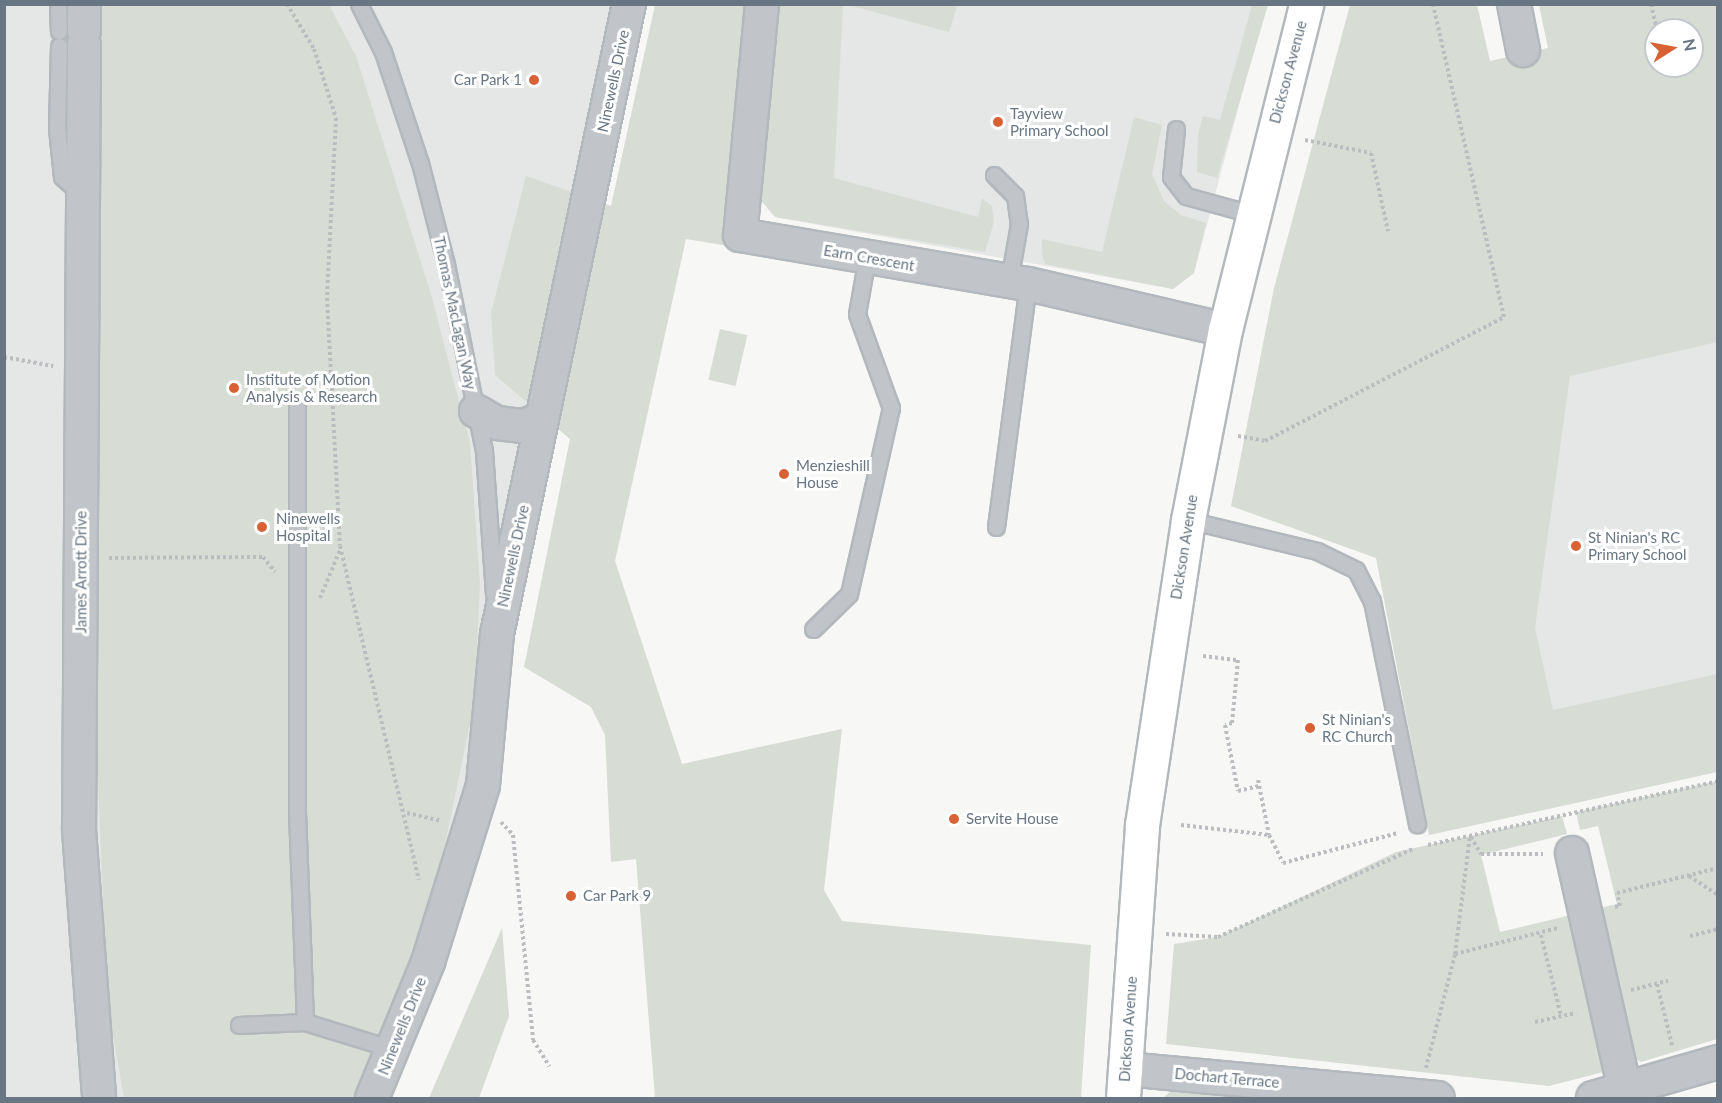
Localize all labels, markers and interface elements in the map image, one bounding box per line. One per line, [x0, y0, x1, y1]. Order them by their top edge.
street label: Dickson Avenue [1266, 18, 1310, 126]
north arrow [1644, 18, 1704, 78]
street label: Ninewells Drive [593, 28, 633, 134]
text: N [1680, 37, 1701, 53]
place label: Car Park 1 [453, 71, 522, 89]
marker: Car Park 1 [527, 73, 541, 87]
place label: Tayview Primary School [1010, 104, 1109, 139]
marker: Tayview Primary School [991, 115, 1005, 129]
street label: Thomas MacLagan Way [430, 235, 480, 391]
street label: Earn Crescent [822, 241, 916, 275]
place label: Institute of Motion Analysis & Research [246, 370, 377, 405]
marker: Institute of Motion Analysis & Research [227, 381, 241, 395]
place label: Menzieshill House [796, 456, 870, 491]
marker: Menzieshill House [777, 467, 791, 481]
street label: Dickson Avenue [1167, 493, 1201, 601]
street label: Ninewells Drive [493, 503, 533, 609]
place label: Ninewells Hospital [276, 509, 340, 544]
street label: James Arrott Drive [72, 510, 90, 634]
marker: Ninewells Hospital [253, 518, 271, 536]
place label: St Ninian's RC Primary School [1588, 528, 1687, 563]
marker: St Ninian's RC Primary School [1569, 539, 1583, 553]
place label: St Ninian's RC Church [1322, 710, 1393, 745]
marker: St Ninian's RC Church [1303, 721, 1317, 735]
place label: Servite House [966, 810, 1058, 828]
marker: Servite House [947, 812, 961, 826]
place label: Car Park 9 [583, 887, 652, 905]
marker: Car Park 9 [564, 889, 578, 903]
street label: Ninewells Drive [374, 974, 430, 1078]
street label: Dickson Avenue [1115, 975, 1141, 1083]
street label: Dochart Terrace [1174, 1064, 1280, 1092]

